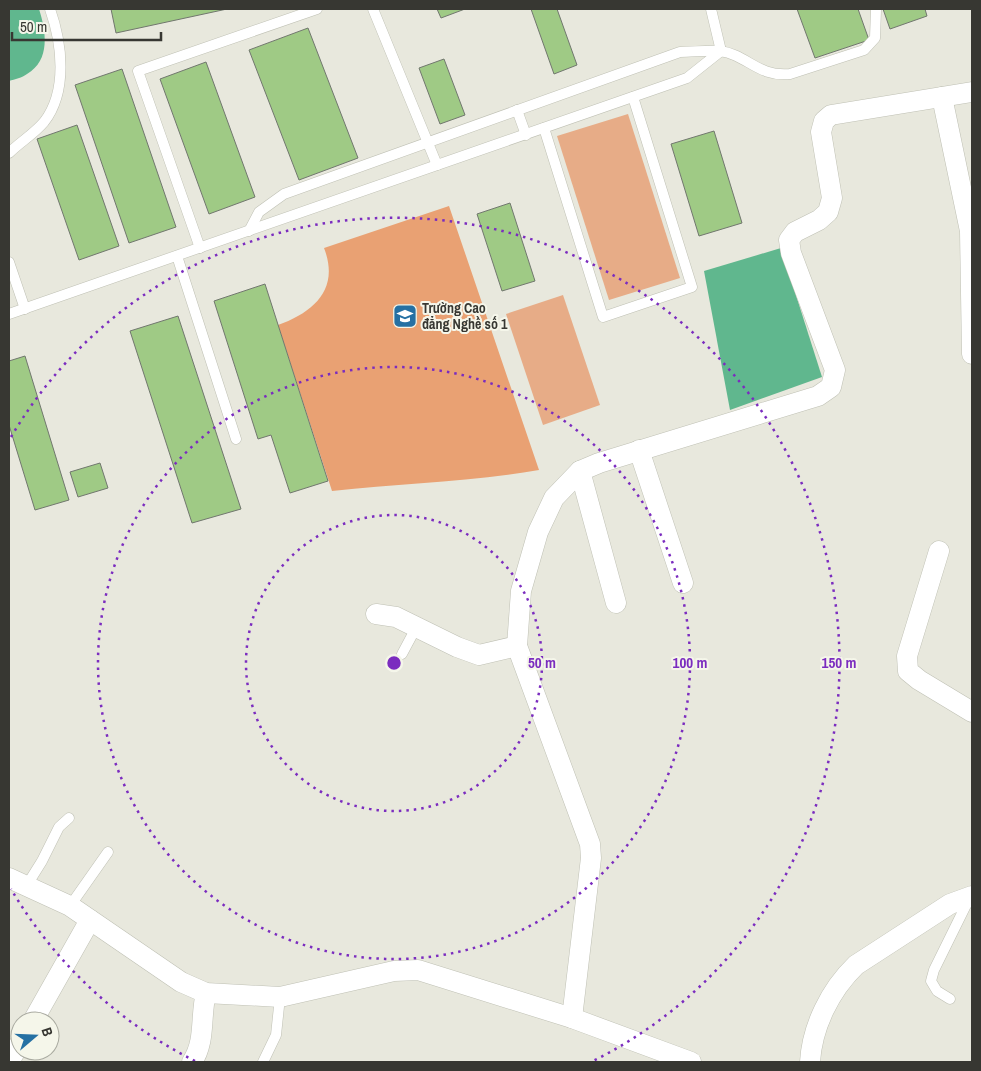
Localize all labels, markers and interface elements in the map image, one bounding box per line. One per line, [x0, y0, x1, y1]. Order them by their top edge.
scale bar [12, 10, 161, 42]
text: 50 m [20, 16, 47, 37]
place label: Trường Cao đẳng Nghề số 1 [422, 299, 508, 333]
school or university icon: Trường Cao đẳng Nghề số 1 [392, 303, 418, 329]
text: 50 m [528, 652, 556, 673]
text: 100 m [673, 652, 707, 673]
text: 150 m [822, 652, 856, 673]
centre of rings [385, 654, 403, 672]
north arrow [10, 1011, 60, 1061]
text: B [37, 1025, 57, 1039]

